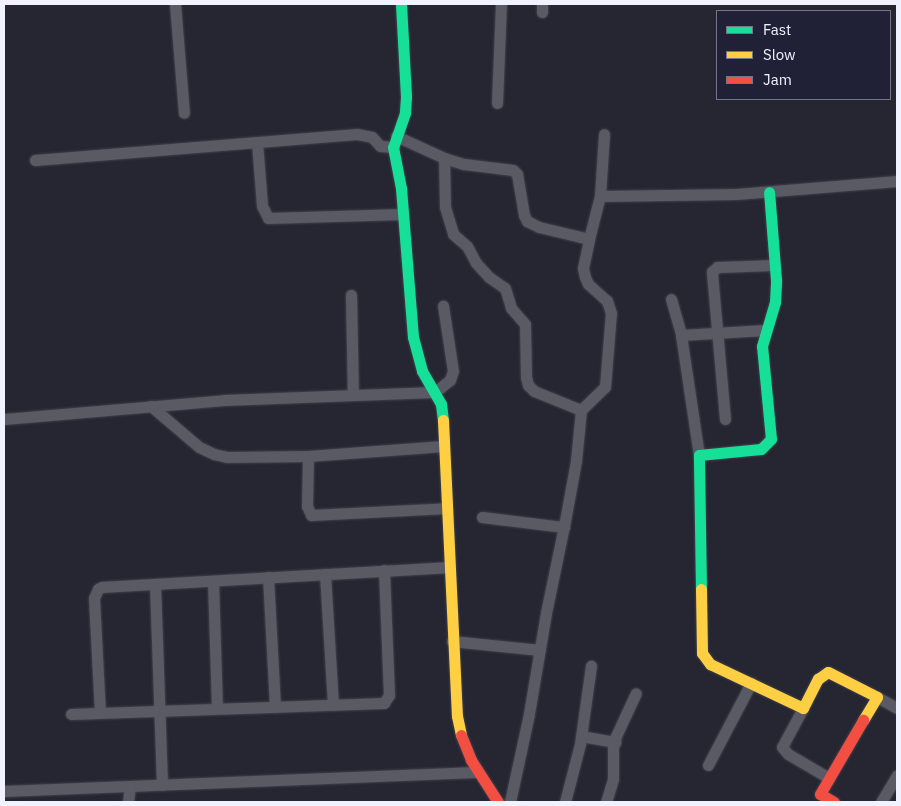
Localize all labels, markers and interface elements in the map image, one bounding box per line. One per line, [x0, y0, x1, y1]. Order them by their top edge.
legend [716, 10, 891, 100]
text: Fast [763, 20, 791, 39]
text: Slow [763, 45, 796, 64]
text: Jam [763, 70, 792, 89]

